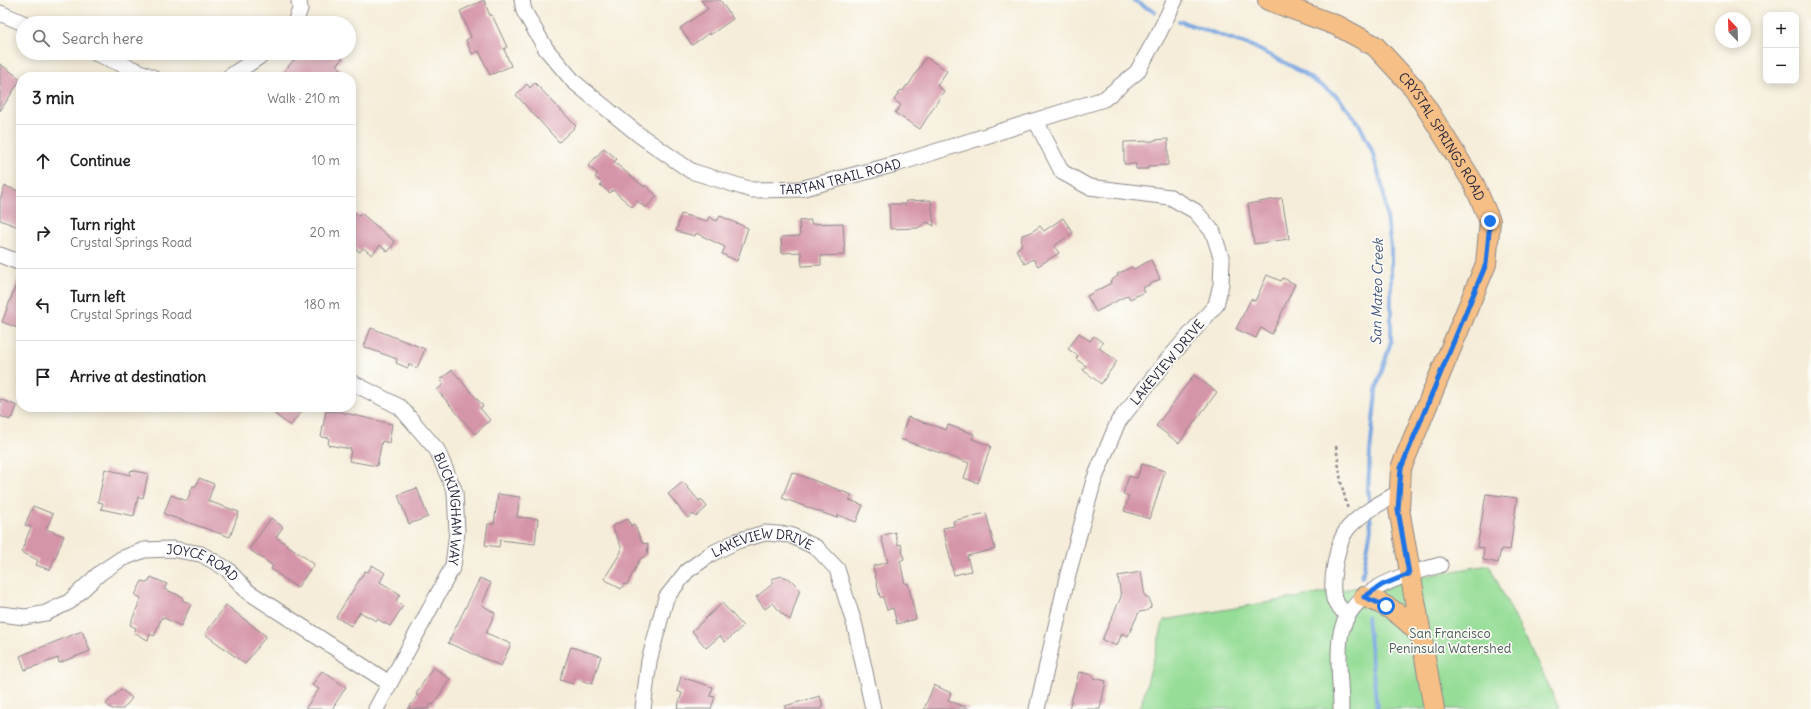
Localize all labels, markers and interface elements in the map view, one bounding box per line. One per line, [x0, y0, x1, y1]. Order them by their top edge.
north arrow [1715, 12, 1751, 48]
map controls [1763, 12, 1799, 84]
button: + [1763, 12, 1799, 48]
search box [16, 16, 356, 60]
icon: search [30, 27, 52, 49]
text: Search here [62, 29, 143, 48]
button: − [1763, 48, 1799, 84]
street label: CRYSTAL SPRINGS ROAD [1395, 69, 1488, 204]
text: 3 min [32, 87, 74, 109]
text: Walk · 210 m [267, 90, 340, 107]
icon: ahead [32, 150, 54, 172]
text: Continue [70, 151, 131, 170]
text: 10 m [312, 152, 340, 169]
street label: TARTAN TRAIL ROAD [779, 155, 903, 198]
route end [1481, 212, 1499, 230]
text: Turn right [70, 215, 135, 234]
icon: right [32, 222, 54, 244]
text: 20 m [310, 224, 340, 241]
text: Crystal Springs Road [70, 234, 192, 251]
water label: San Mateo Creek [1367, 238, 1387, 345]
text: Turn left [70, 287, 125, 306]
icon: left [32, 294, 54, 316]
text: 180 m [304, 296, 340, 313]
text: Crystal Springs Road [70, 306, 192, 323]
street label: LAKEVIEW DRIVE [1127, 316, 1208, 408]
icon: arrive [32, 366, 54, 388]
text: Arrive at destination [70, 367, 206, 386]
street label: BUCKINGHAM WAY [430, 450, 465, 566]
street label: LAKEVIEW DRIVE [709, 525, 816, 561]
street label: JOYCE ROAD [166, 541, 242, 585]
route start [1377, 597, 1395, 615]
park label: San Francisco Peninsula Watershed [1389, 625, 1512, 657]

